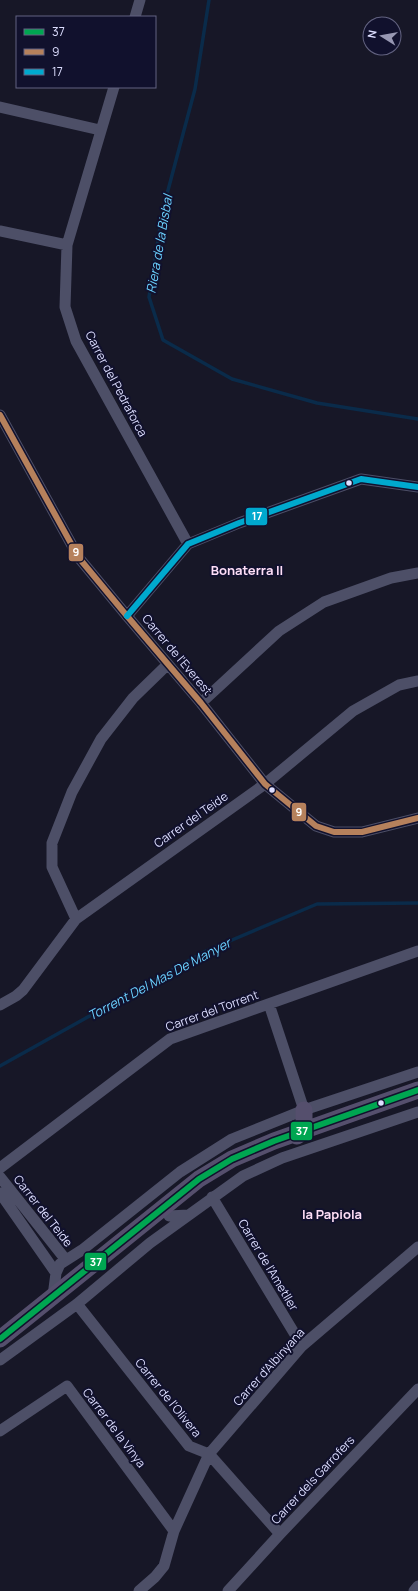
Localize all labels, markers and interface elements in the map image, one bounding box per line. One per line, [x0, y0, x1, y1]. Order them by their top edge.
legend [16, 16, 156, 88]
north arrow [362, 16, 402, 56]
text: 37 [52, 23, 65, 40]
text: N [364, 29, 380, 39]
text: 9 [52, 43, 59, 60]
text: 17 [52, 63, 63, 80]
water label: Riera de la Bisbal [141, 191, 177, 295]
street label: Carrer del Pedraforca [81, 328, 152, 440]
unlabelled marker [344, 478, 354, 488]
line badge: 17 [245, 507, 268, 526]
text: 17 [252, 508, 262, 523]
line badge: 9 [68, 543, 84, 562]
text: 9 [73, 544, 80, 559]
district label: Bonaterra II [211, 561, 283, 579]
street label: Carrer de l'Everest [138, 610, 217, 699]
unlabelled marker [267, 785, 277, 795]
street label: Carrer del Teide [150, 788, 231, 852]
line badge: 9 [291, 802, 307, 822]
text: 9 [296, 804, 303, 819]
water label: Torrent Del Mas De Manyer [84, 933, 236, 1024]
street label: Carrer del Torrent [163, 986, 261, 1035]
unlabelled marker [376, 1098, 386, 1108]
line badge: 37 [290, 1121, 313, 1141]
text: 37 [296, 1123, 308, 1138]
street label: Carrer del Teide [10, 1171, 77, 1250]
district label: la Papiola [302, 1205, 362, 1223]
street label: Carrer de l'Ametller [234, 1216, 303, 1314]
line badge: 37 [84, 1252, 107, 1271]
text: 37 [90, 1254, 102, 1269]
street label: Carrer d'Albinyana [229, 1324, 308, 1409]
street label: Carrer de l'Olivera [131, 1355, 206, 1441]
street label: Carrer de la Vinya [79, 1384, 150, 1471]
street label: Carrer dels Garrofers [267, 1432, 358, 1528]

